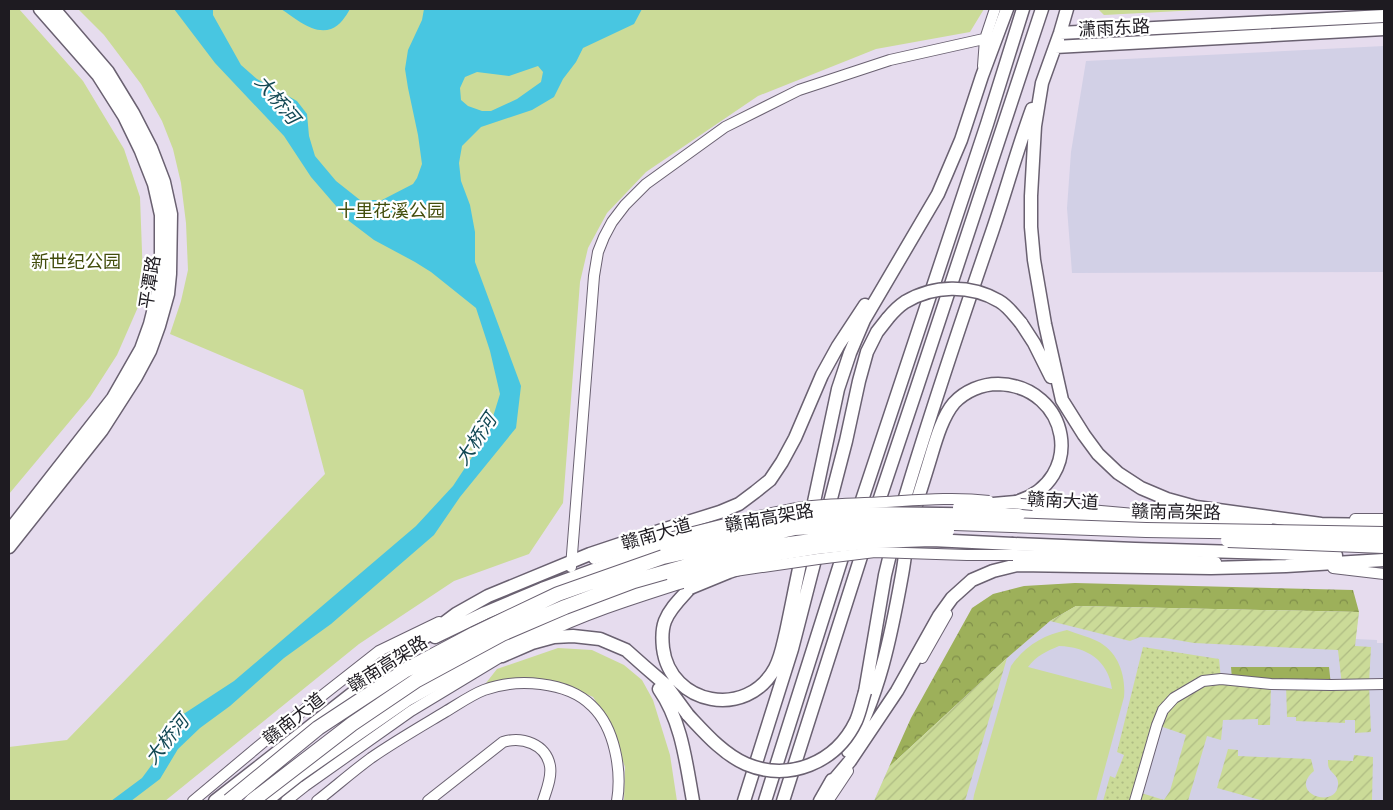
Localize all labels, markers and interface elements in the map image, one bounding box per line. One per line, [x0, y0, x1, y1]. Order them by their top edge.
street label: 潇雨东路 [1077, 14, 1151, 40]
water label: 大桥河 [251, 70, 308, 131]
park label: 十里花溪公园 [337, 199, 445, 221]
park label: 新世纪公园 [31, 250, 121, 272]
street label: 平潭路 [134, 254, 164, 310]
water label: 大桥河 [450, 406, 503, 469]
street label: 赣南大道 [1026, 487, 1100, 513]
street label: 赣南高架路 [723, 498, 815, 536]
street label: 赣南高架路 [1131, 499, 1221, 523]
street label: 赣南大道 [618, 513, 694, 553]
street label: 赣南高架路 [343, 630, 431, 696]
street label: 赣南大道 [258, 687, 328, 749]
water label: 大桥河 [139, 707, 195, 768]

